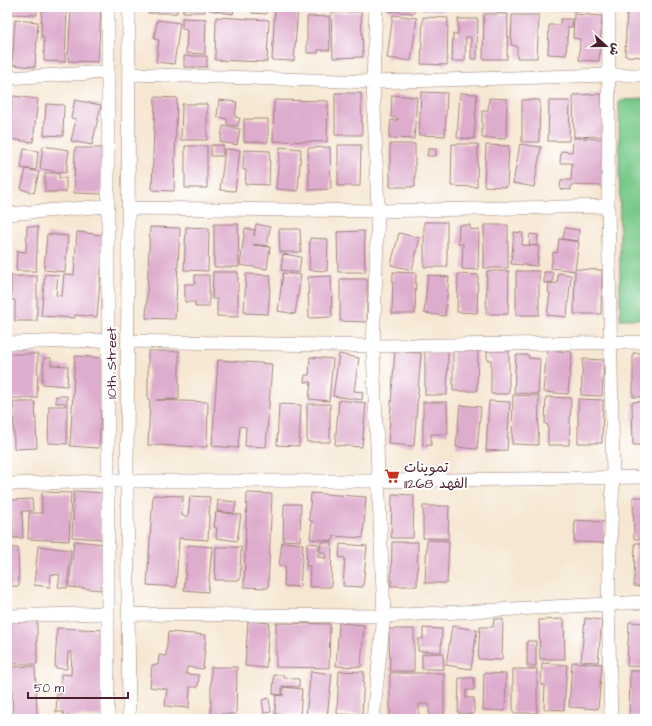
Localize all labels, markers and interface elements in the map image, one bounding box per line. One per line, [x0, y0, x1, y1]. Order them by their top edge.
north arrow [586, 26, 626, 66]
text: ش [606, 41, 624, 58]
street label: 10th Street [102, 327, 122, 399]
place label: تموينات الفهد 11268 [404, 458, 468, 494]
supermarket icon: تموينات الفهد 11268 [383, 467, 401, 485]
scale bar [28, 674, 128, 700]
text: 50 m [34, 680, 65, 697]

